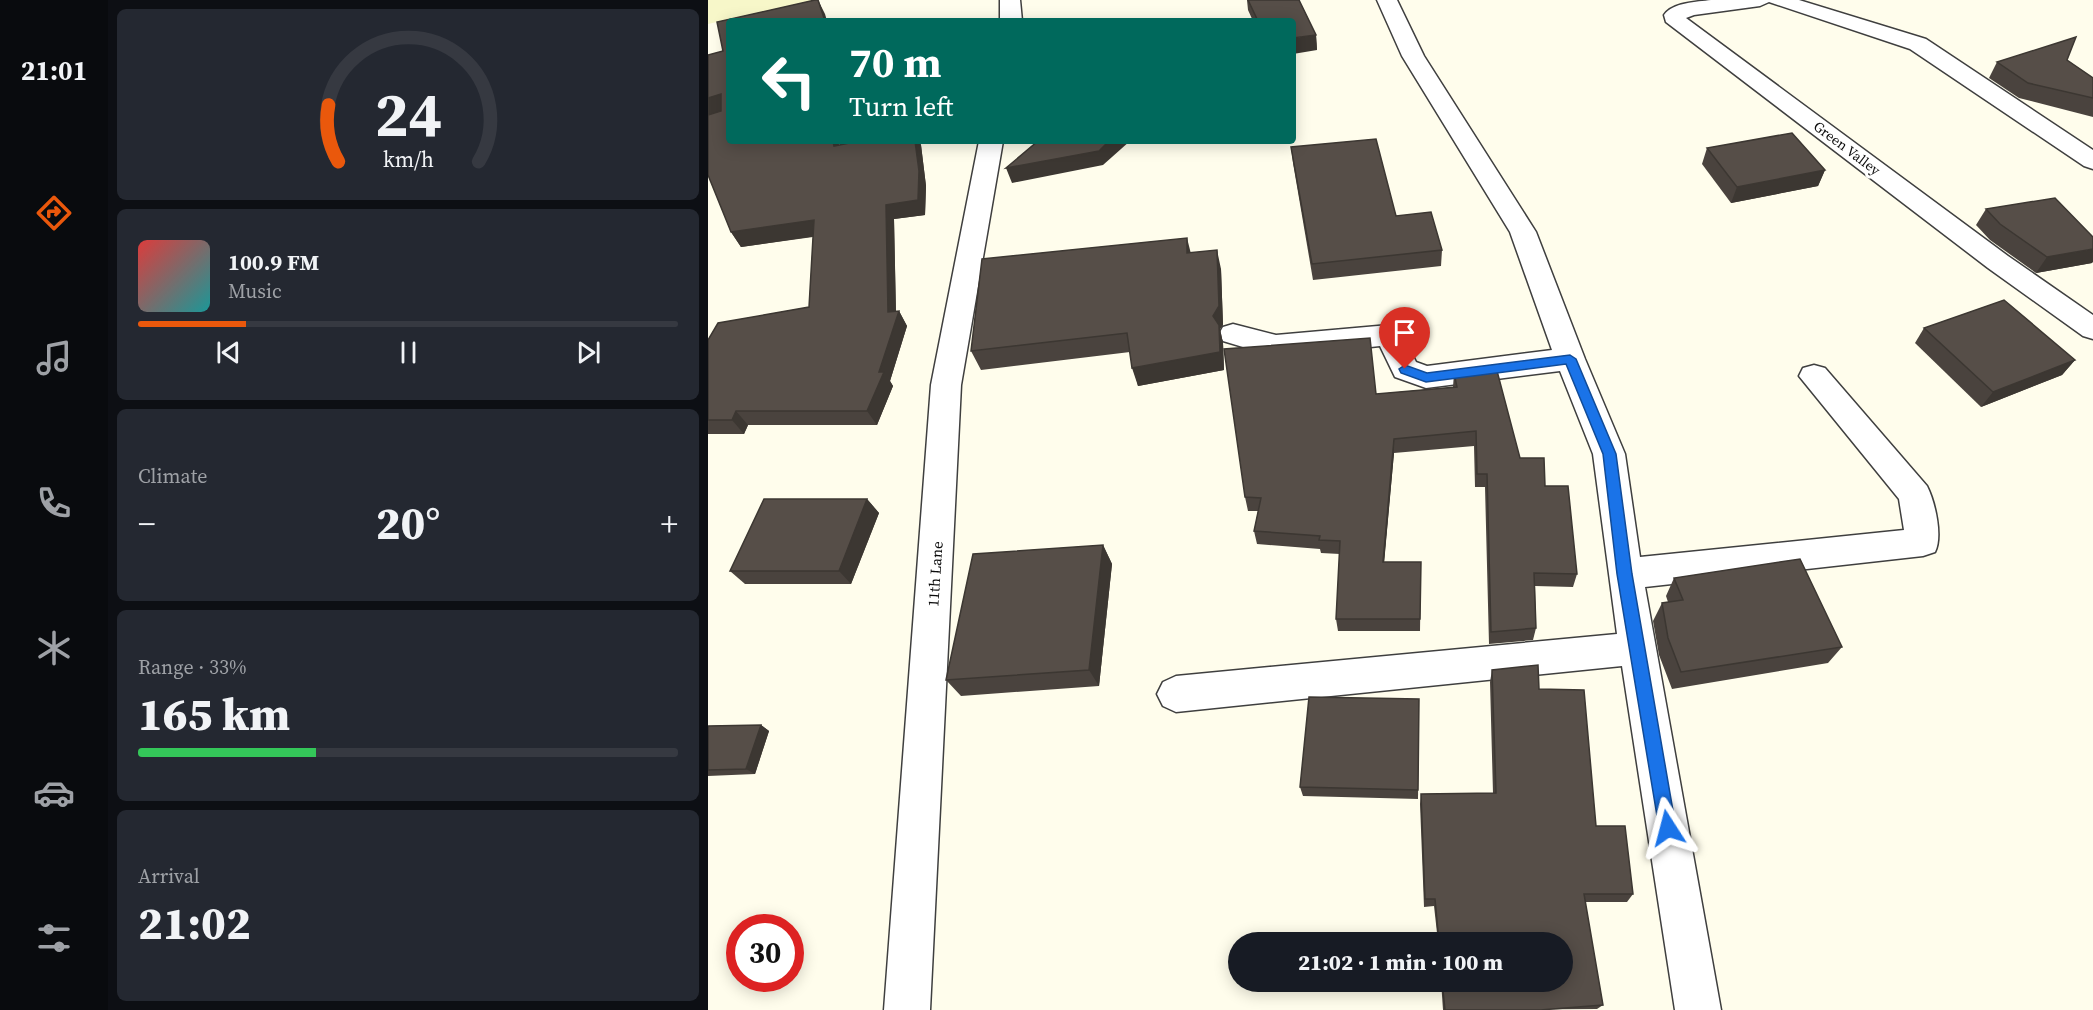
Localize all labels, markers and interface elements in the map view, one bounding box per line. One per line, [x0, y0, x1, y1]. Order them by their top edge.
text: 70 m [849, 33, 942, 91]
icon: left [750, 42, 828, 120]
text: 21:01 [21, 52, 87, 89]
text: 24 [374, 71, 442, 157]
text: Turn left [849, 88, 953, 125]
street label: Green Valley [1809, 116, 1885, 180]
text: km/h [382, 145, 434, 174]
icon: directions [33, 192, 75, 234]
text: 100.9 FM [228, 247, 319, 277]
text: Music [228, 277, 282, 305]
pin [1379, 307, 1430, 369]
icon: arrive [1388, 316, 1421, 349]
icon: previous [212, 336, 245, 369]
icon: pause [392, 336, 425, 369]
icon: next [572, 336, 605, 369]
icon: music [33, 337, 75, 379]
text: Climate [138, 462, 207, 490]
icon: phone [33, 482, 75, 524]
text: 20° [376, 492, 440, 554]
text: − [138, 501, 156, 546]
text: + [660, 501, 678, 546]
street label: 11th Lane [922, 540, 948, 607]
icon: climate [33, 627, 75, 669]
text: Range · 33% [138, 653, 247, 681]
text: 165 km [138, 683, 290, 745]
icon: car [33, 772, 75, 814]
position arrow [1636, 796, 1700, 860]
text: Arrival [138, 862, 200, 890]
text: 21:02 [138, 892, 251, 954]
speed limit sign: 30 [726, 914, 804, 992]
icon: filters [33, 917, 75, 959]
text: 21:02 · 1 min · 100 m [1298, 947, 1503, 977]

